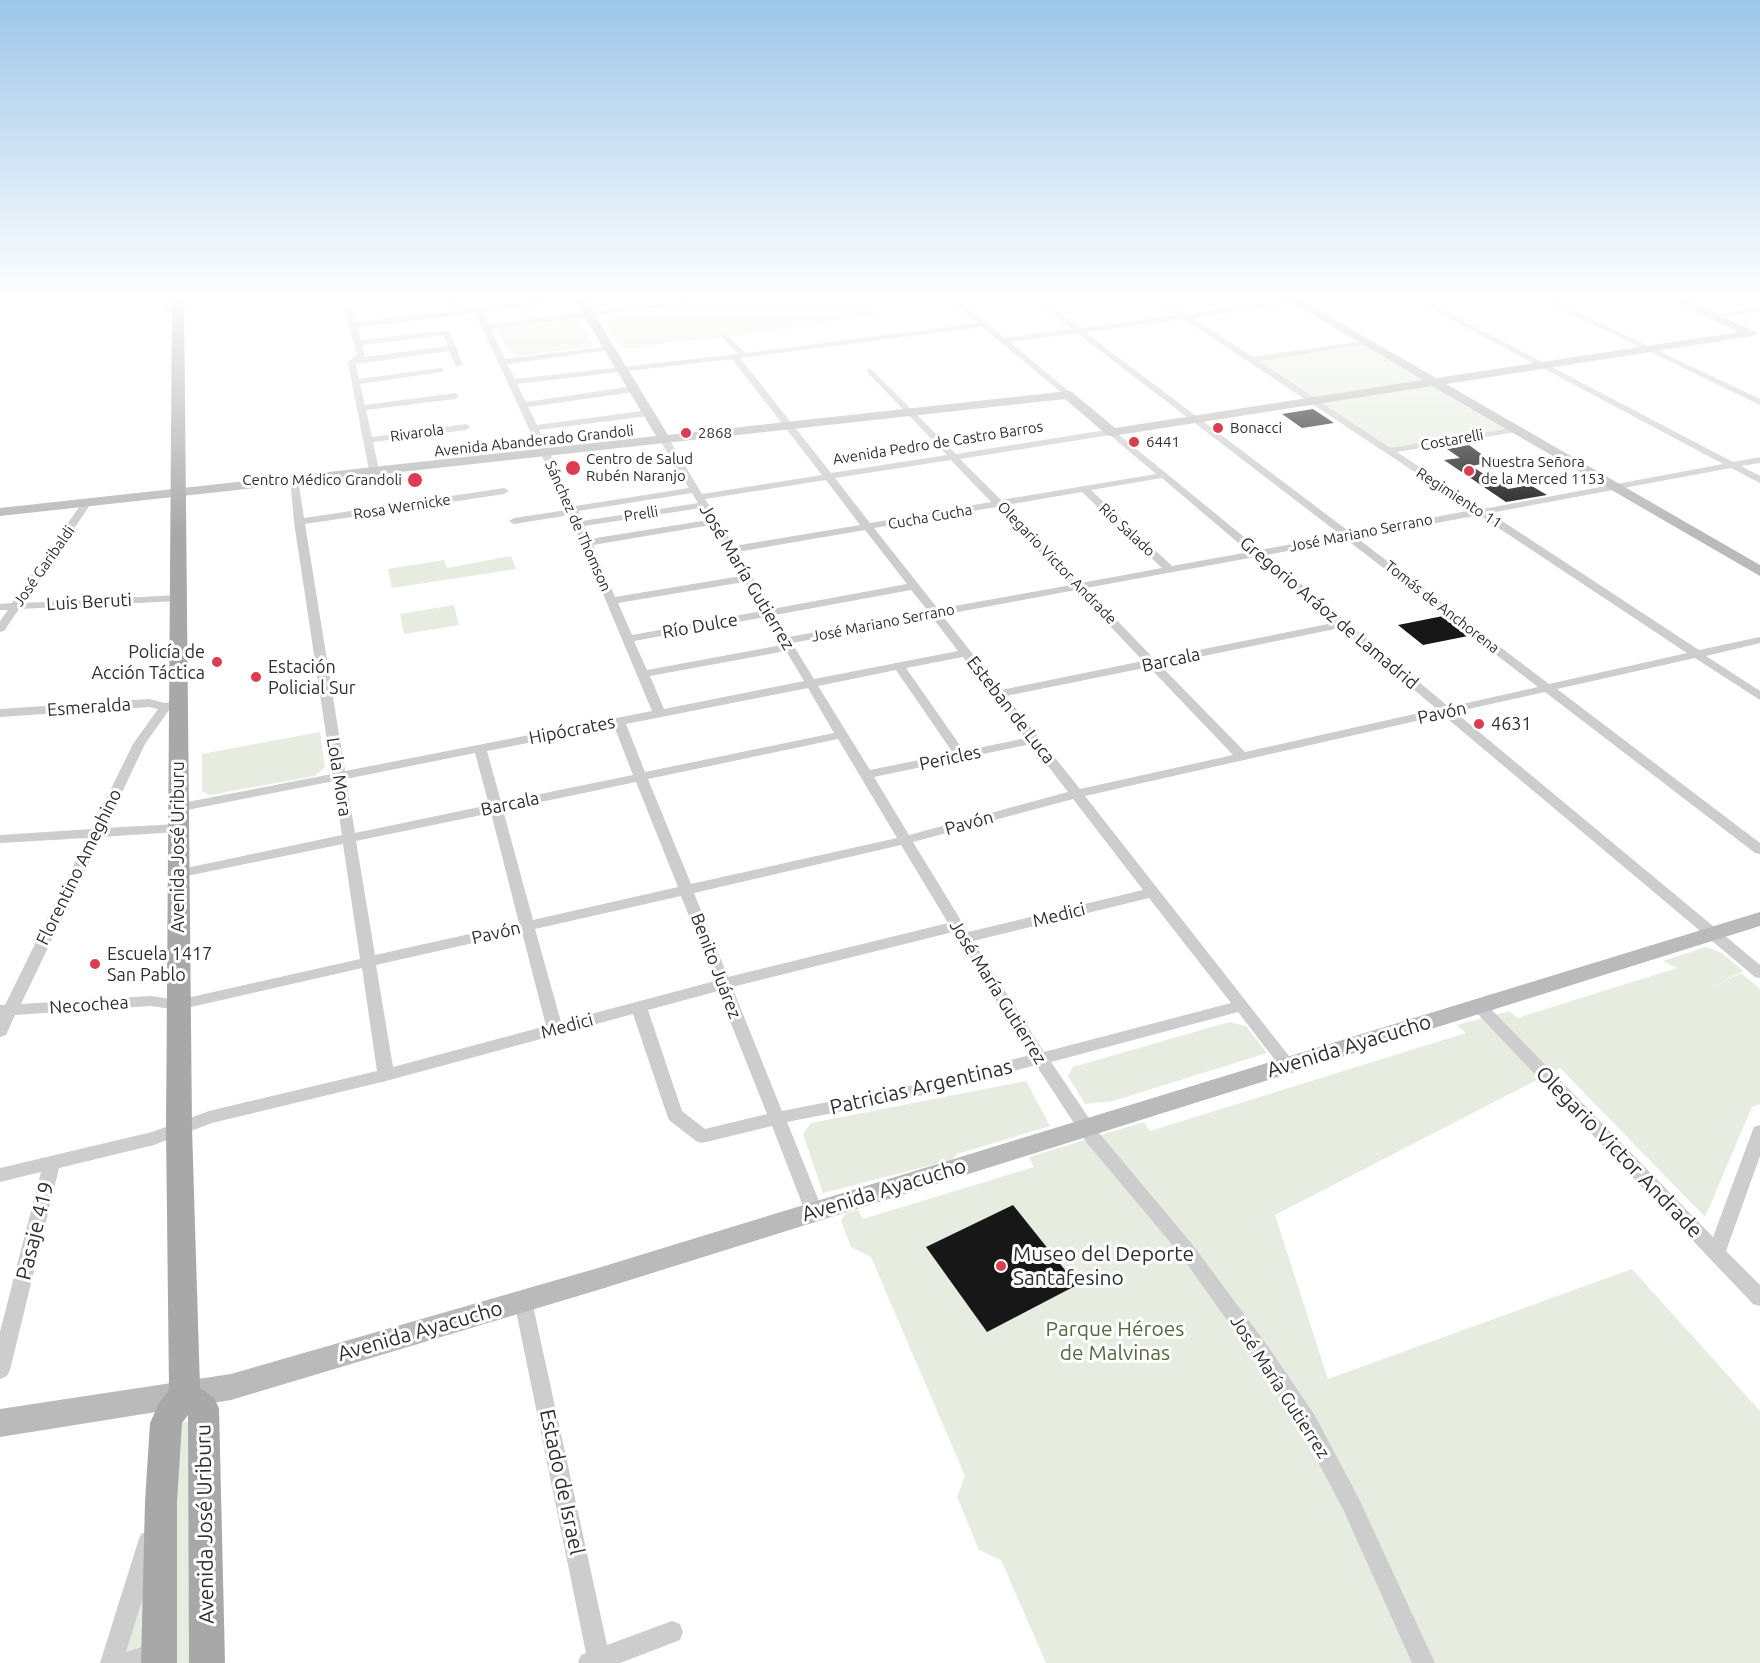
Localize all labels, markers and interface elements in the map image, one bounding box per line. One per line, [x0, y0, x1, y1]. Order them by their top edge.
street label: Avenida Pedro de Castro Barros [832, 417, 1044, 469]
place label: Bonacci [1230, 419, 1282, 437]
street label: Rivarola [389, 420, 445, 446]
marker: Bonacci [1211, 421, 1225, 435]
street label: Avenida Abanderado Grandoli [433, 422, 635, 460]
place label: 2868 [698, 424, 732, 442]
marker: 2868 [679, 426, 693, 440]
street label: Costarelli [1419, 426, 1485, 454]
place label: 6441 [1146, 433, 1180, 451]
marker: 6441 [1127, 435, 1141, 449]
place label: Centro de Salud Rubén Naranjo [586, 450, 693, 485]
place label: Nuestra Señora de la Merced 1153 [1481, 453, 1605, 488]
street label: Sánchez de Thomson [541, 458, 615, 594]
marker: Centro de Salud Rubén Naranjo [564, 459, 582, 477]
street label: Regimiento 11 [1413, 464, 1505, 532]
marker: Nuestra Señora de la Merced 1153 [1462, 464, 1476, 478]
place label: Centro Médico Grandoli [242, 471, 402, 489]
marker: Centro Médico Grandoli [406, 471, 424, 489]
street label: Rosa Wernicke [352, 490, 452, 524]
street label: Olegario Victor Andrade [994, 498, 1120, 628]
street label: José María Gutierrez [695, 500, 799, 654]
street label: Río Salado [1095, 500, 1159, 560]
street label: Cucha Cucha [886, 501, 974, 533]
street label: Prelli [623, 502, 659, 526]
street label: José Mariano Serrano [1288, 510, 1434, 556]
street label: José Garibaldi [10, 522, 78, 610]
street label: Gregorio Aráoz de Lamadrid [1235, 532, 1423, 694]
street label: Tomás de Anchorena [1381, 557, 1503, 657]
street label: Luis Beruti [46, 589, 132, 615]
street label: José Mariano Serrano [810, 600, 956, 646]
street label: Río Dulce [661, 609, 739, 643]
place label: Policía de Acción Táctica [91, 641, 205, 684]
street label: Barcala [1140, 643, 1202, 677]
street label: Esteban de Luca [962, 652, 1060, 768]
marker: Policía de Acción Táctica [210, 655, 224, 669]
place label: Estación Policial Sur [268, 656, 356, 698]
marker: Estación Policial Sur [249, 670, 263, 684]
street label: Esmeralda [46, 693, 132, 721]
street label: Pavón [1416, 697, 1468, 729]
street label: Hipócrates [527, 711, 617, 749]
place label: 4631 [1491, 713, 1532, 735]
marker: 4631 [1472, 717, 1486, 731]
street label: Lola Mora [322, 736, 356, 818]
street label: Pericles [917, 741, 983, 775]
street label: Avenida José Uriburu [167, 761, 189, 933]
street label: Florentino Ameghino [32, 785, 126, 949]
street label: Barcala [479, 787, 541, 821]
street label: Pavón [942, 806, 996, 840]
street label: Medici [1031, 898, 1087, 932]
street label: Benito Juárez [686, 910, 746, 1022]
street label: José María Gutierrez [945, 916, 1051, 1068]
street label: Pavón [470, 917, 522, 949]
place label: Escuela 1417 San Pablo [107, 943, 212, 986]
marker: Escuela 1417 San Pablo [88, 957, 102, 971]
street label: Necochea [49, 991, 129, 1019]
street label: Medici [538, 1009, 596, 1043]
street label: Avenida Ayacucho [1264, 1009, 1434, 1083]
street label: Patricias Argentinas [827, 1054, 1015, 1120]
street label: Olegario Victor Andrade [1530, 1061, 1708, 1243]
street label: Avenida Ayacucho [799, 1153, 969, 1227]
street label: Pasaje 419 [11, 1179, 59, 1283]
place label: Museo del Deporte Santafesino [1013, 1241, 1194, 1291]
marker: Museo del Deporte Santafesino [994, 1259, 1008, 1273]
street label: Avenida Ayacucho [335, 1295, 505, 1367]
street label: José María Gutierrez [1226, 1311, 1334, 1463]
park label: Parque Héroes de Malvinas [1046, 1316, 1184, 1366]
street label: Estado de Israel [534, 1407, 590, 1557]
street label: Avenida José Uriburu [191, 1424, 219, 1624]

